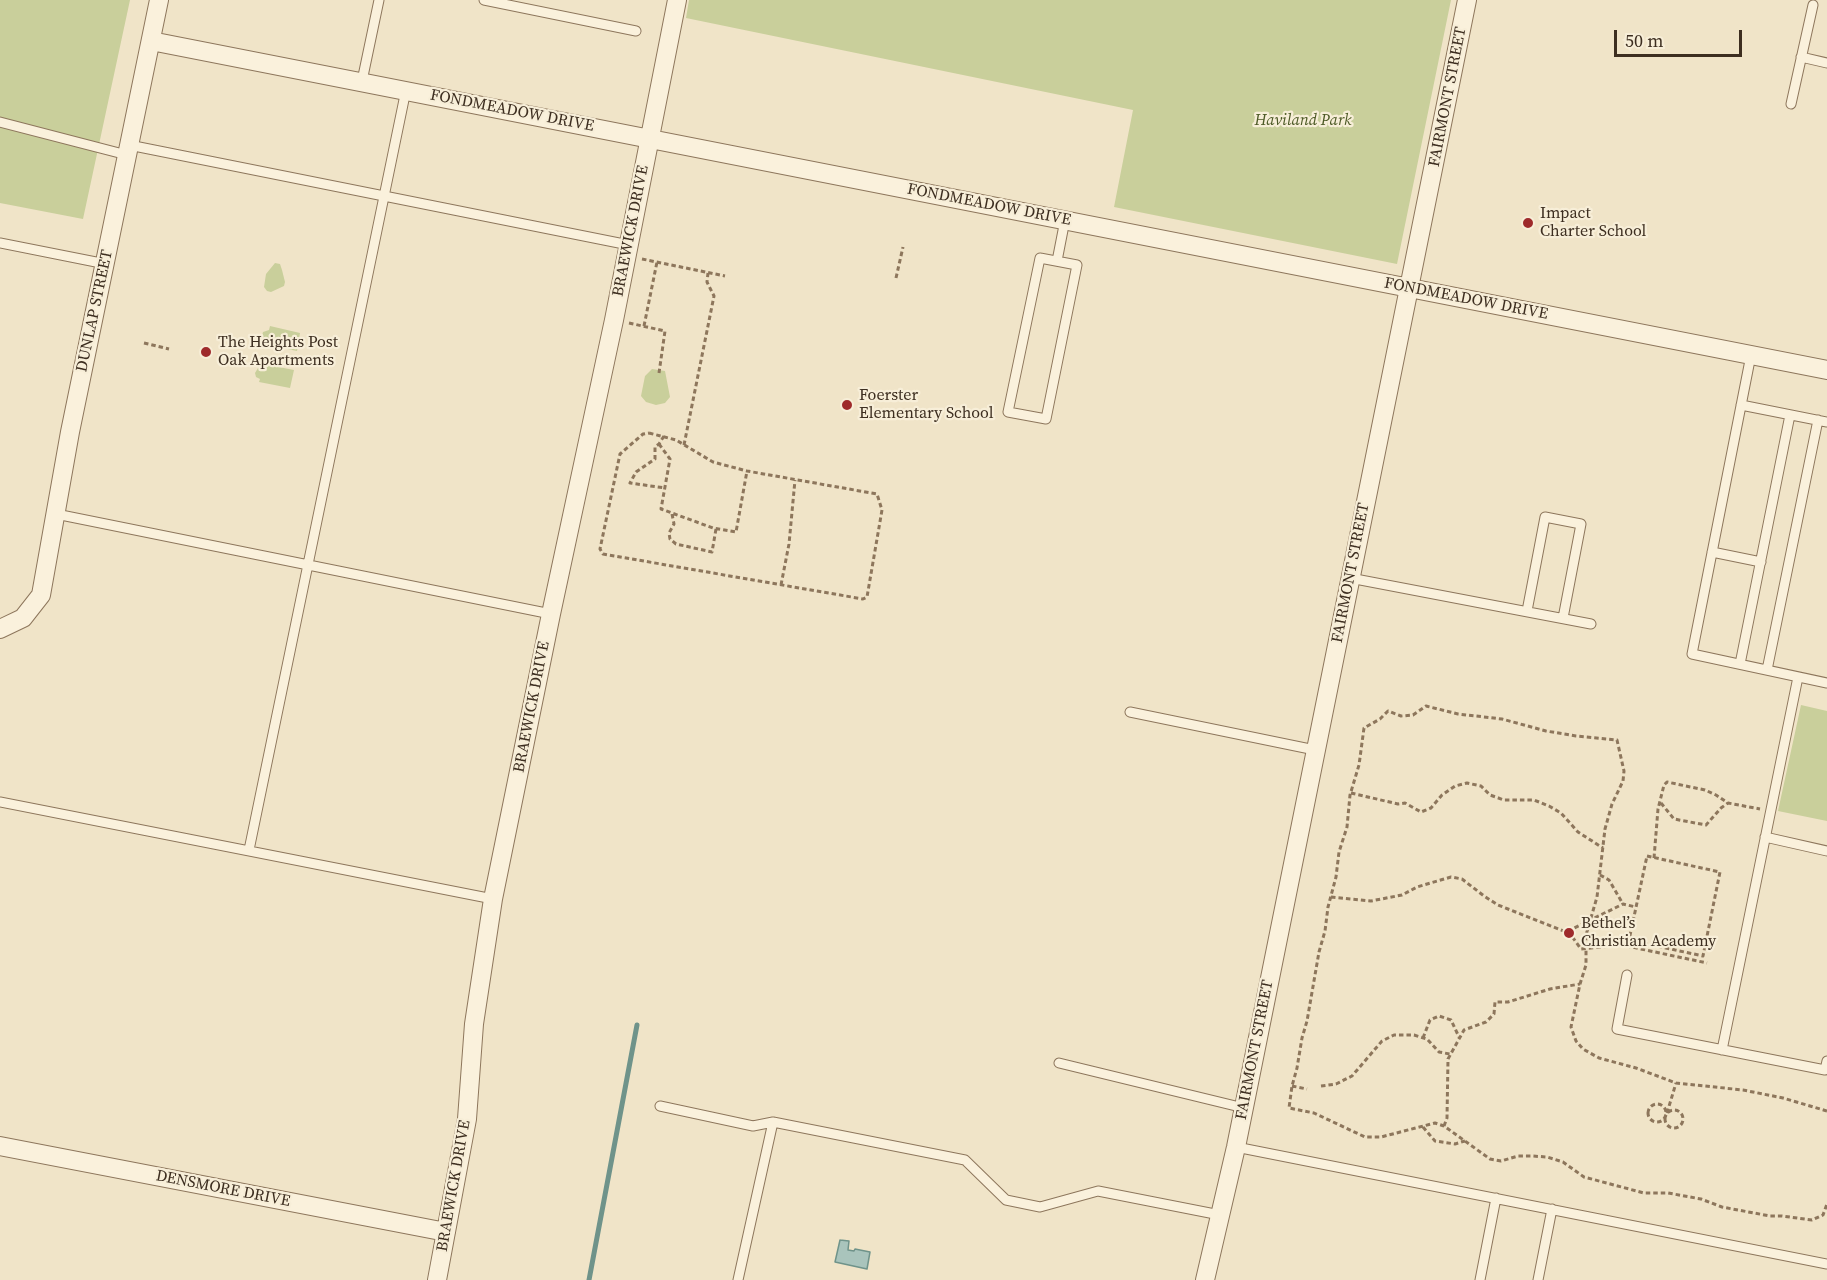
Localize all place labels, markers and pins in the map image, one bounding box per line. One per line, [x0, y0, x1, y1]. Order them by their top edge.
place label: Impact Charter School [1540, 204, 1646, 242]
marker: Impact Charter School [1521, 216, 1535, 230]
place label: The Heights Post Oak Apartments [218, 333, 338, 371]
marker: The Heights Post Oak Apartments [199, 345, 213, 359]
place label: Foerster Elementary School [859, 386, 993, 424]
marker: Foerster Elementary School [840, 398, 854, 412]
place label: Bethel’s Christian Academy [1581, 914, 1716, 952]
marker: Bethel’s Christian Academy [1562, 926, 1576, 940]

